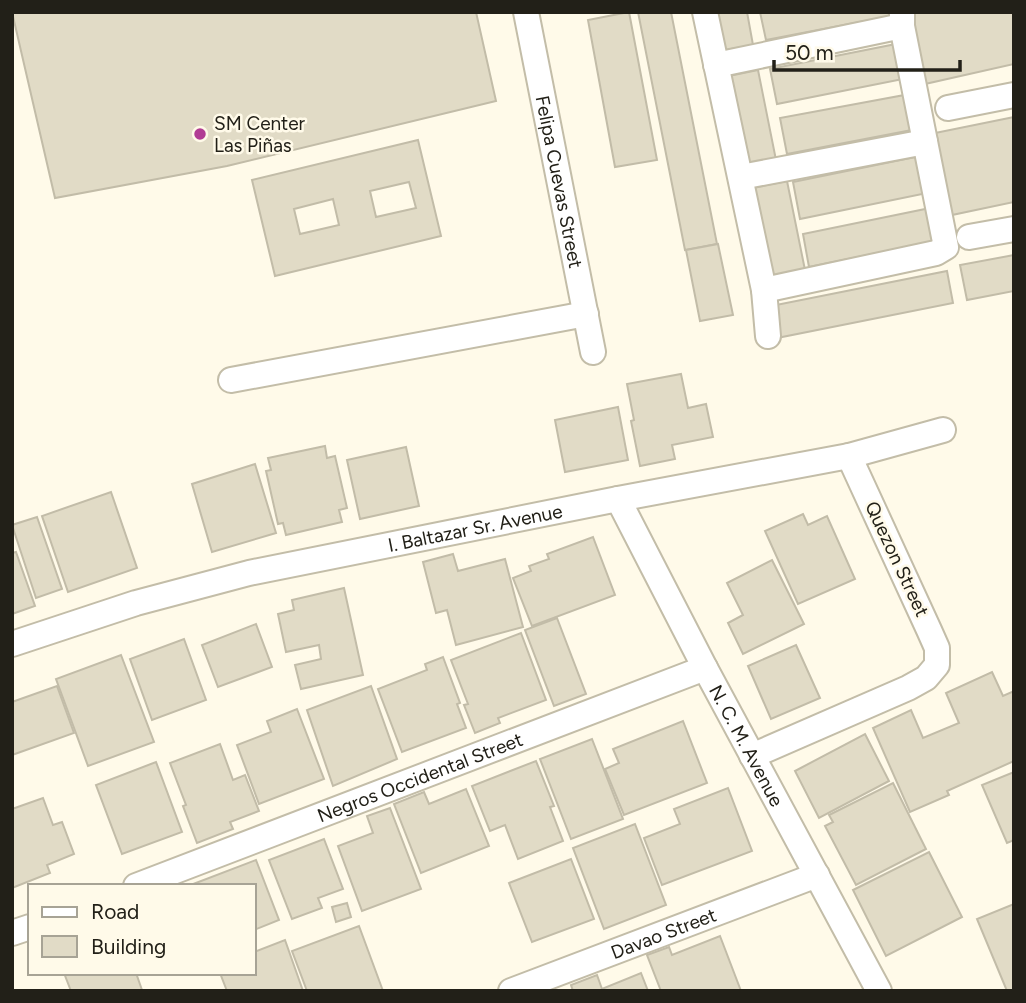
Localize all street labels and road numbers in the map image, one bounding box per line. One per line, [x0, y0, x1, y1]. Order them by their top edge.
street label: Felipa Cuevas Street [531, 93, 588, 270]
street label: Quezon Street [860, 498, 934, 620]
street label: I. Baltazar Sr. Avenue [386, 499, 564, 556]
street label: N. C. M. Avenue [705, 681, 789, 810]
street label: Negros Occidental Street [314, 727, 526, 827]
street label: Davao Street [607, 903, 719, 964]

